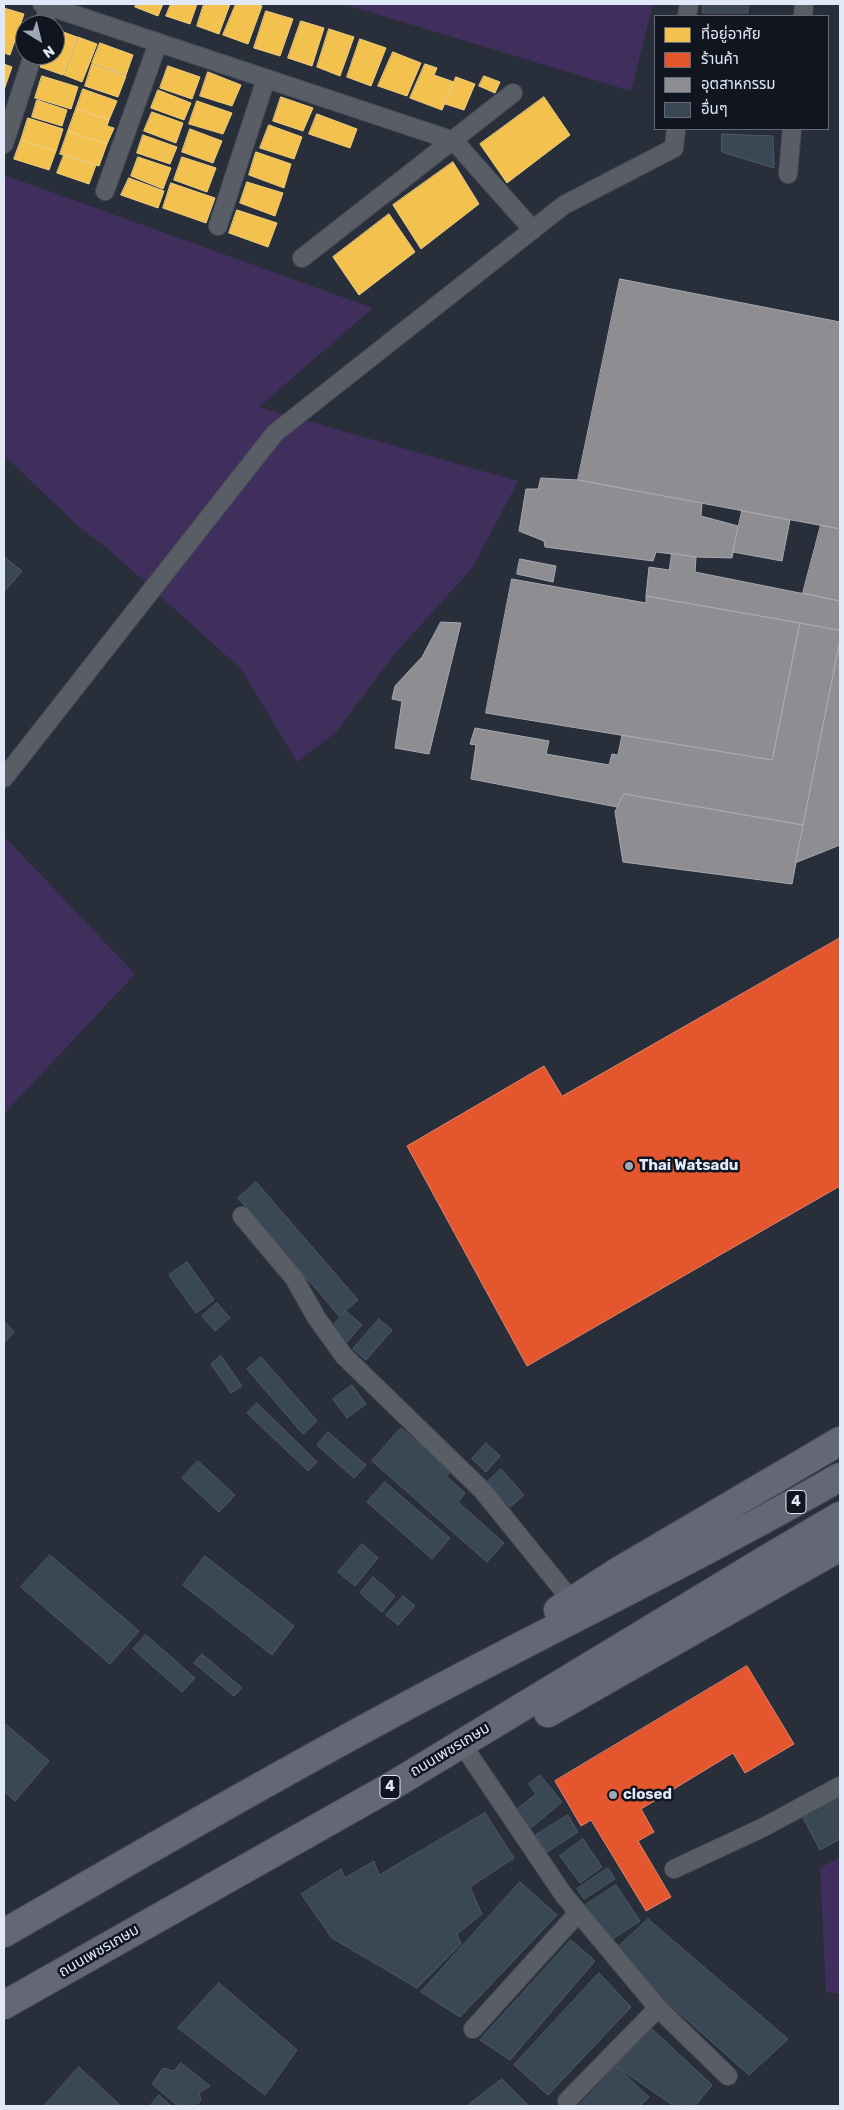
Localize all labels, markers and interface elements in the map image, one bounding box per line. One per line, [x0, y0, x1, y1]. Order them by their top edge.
north arrow [15, 15, 65, 65]
legend [654, 15, 829, 130]
text: ที่อยู่อาศัย [701, 25, 761, 43]
text: N [39, 42, 58, 62]
text: ร้านค้า [701, 50, 739, 68]
text: อุตสาหกรรม [701, 75, 775, 93]
text: อื่นๆ [701, 100, 728, 118]
place label: Thai Watsadu [639, 1157, 738, 1175]
marker: Thai Watsadu [623, 1160, 635, 1172]
road number: 4 [786, 1490, 806, 1514]
street label: ถนนเพชรเกษม [407, 1719, 493, 1781]
road number: 4 [380, 1775, 400, 1798]
place label: closed [623, 1786, 672, 1804]
marker: closed [607, 1789, 619, 1801]
street label: ถนนเพชรเกษม [56, 1921, 142, 1981]

